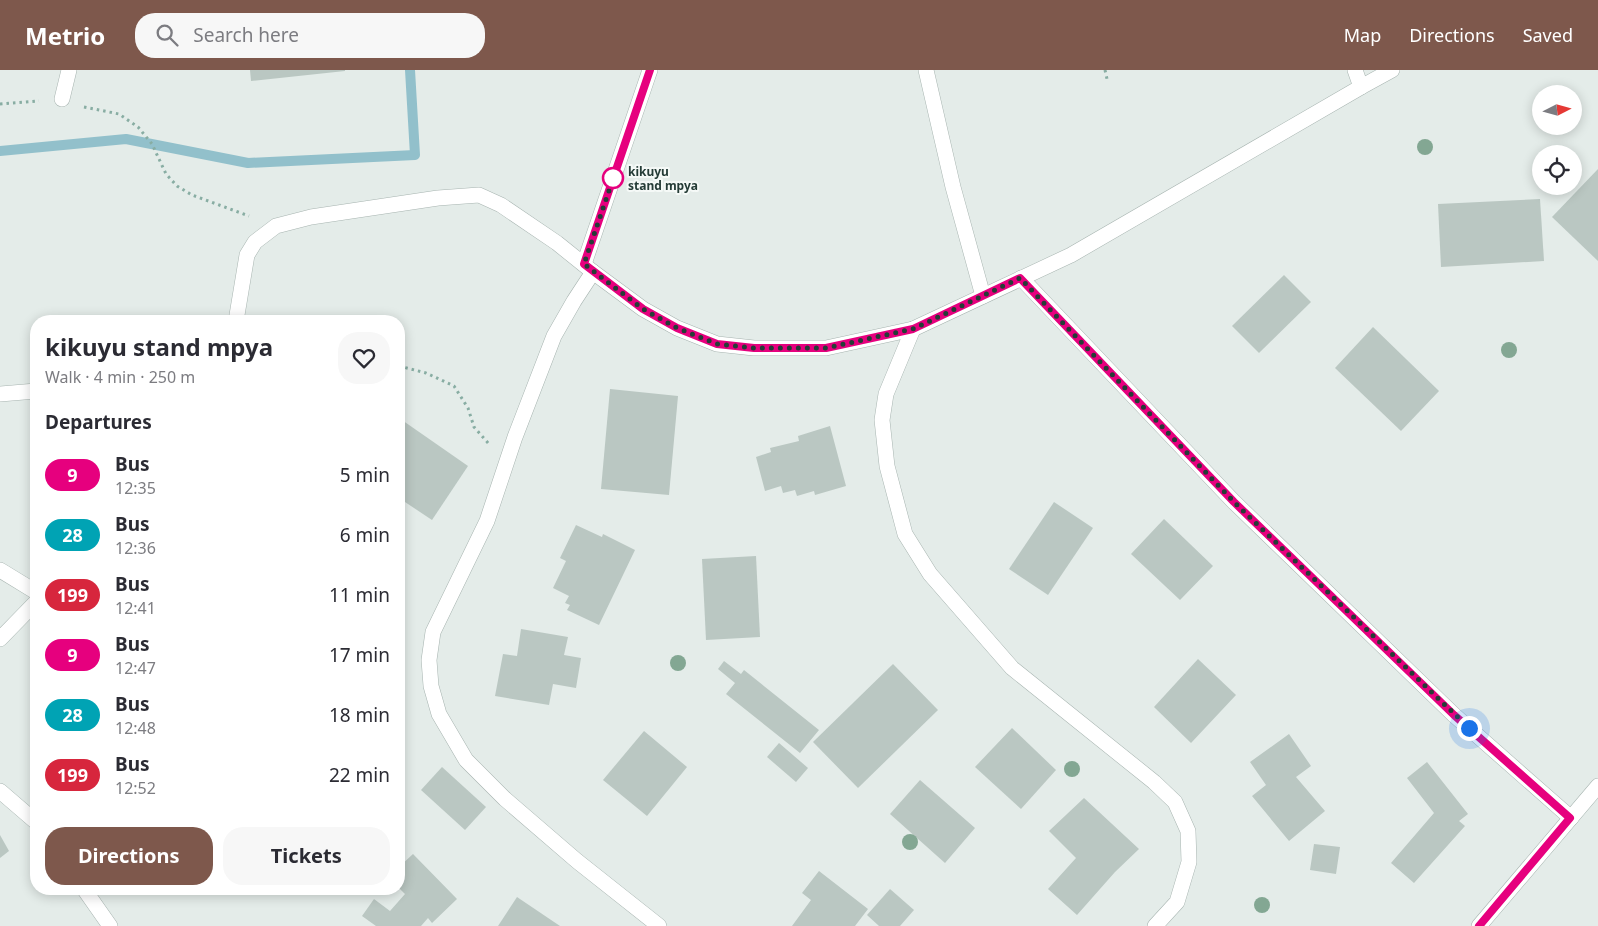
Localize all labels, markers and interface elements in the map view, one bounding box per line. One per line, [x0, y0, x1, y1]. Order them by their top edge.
search box [135, 13, 485, 58]
text: Metrio [25, 19, 105, 52]
icon: search [153, 21, 181, 49]
text: Search here [193, 22, 299, 48]
text: Map [1344, 23, 1381, 47]
text: Directions [1409, 23, 1495, 47]
text: Saved [1523, 23, 1573, 47]
north arrow [1532, 85, 1582, 135]
map controls [1532, 85, 1582, 195]
button: locate [1532, 145, 1582, 195]
place label: kikuyu stand mpya [628, 163, 698, 194]
marker: kikuyu stand mpya [602, 167, 624, 189]
text: kikuyu stand mpya [45, 330, 273, 363]
button: heart [338, 332, 390, 384]
text: Walk · 4 min · 250 m [45, 366, 195, 388]
text: Departures [45, 409, 152, 435]
text: Bus [115, 451, 150, 477]
text: 5 min [340, 462, 390, 488]
text: 9 [67, 463, 78, 487]
text: 12:35 [115, 477, 156, 499]
text: Bus [115, 511, 150, 537]
text: 6 min [340, 522, 390, 548]
text: 28 [62, 523, 83, 547]
text: 12:36 [115, 537, 156, 559]
text: Bus [115, 571, 150, 597]
text: 11 min [329, 582, 390, 608]
text: 199 [57, 583, 88, 607]
text: 12:41 [115, 597, 156, 619]
text: Bus [115, 631, 150, 657]
text: 17 min [329, 642, 390, 668]
text: 9 [67, 643, 78, 667]
text: 12:47 [115, 657, 156, 679]
text: Bus [115, 691, 150, 717]
text: 18 min [329, 702, 390, 728]
text: 28 [62, 703, 83, 727]
your location [1457, 716, 1482, 741]
text: 12:48 [115, 717, 156, 739]
text: Bus [115, 751, 150, 777]
text: 22 min [329, 762, 390, 788]
text: 199 [57, 763, 88, 787]
text: 12:52 [115, 777, 156, 799]
button: Directions [45, 827, 213, 885]
button: Tickets [223, 827, 390, 885]

